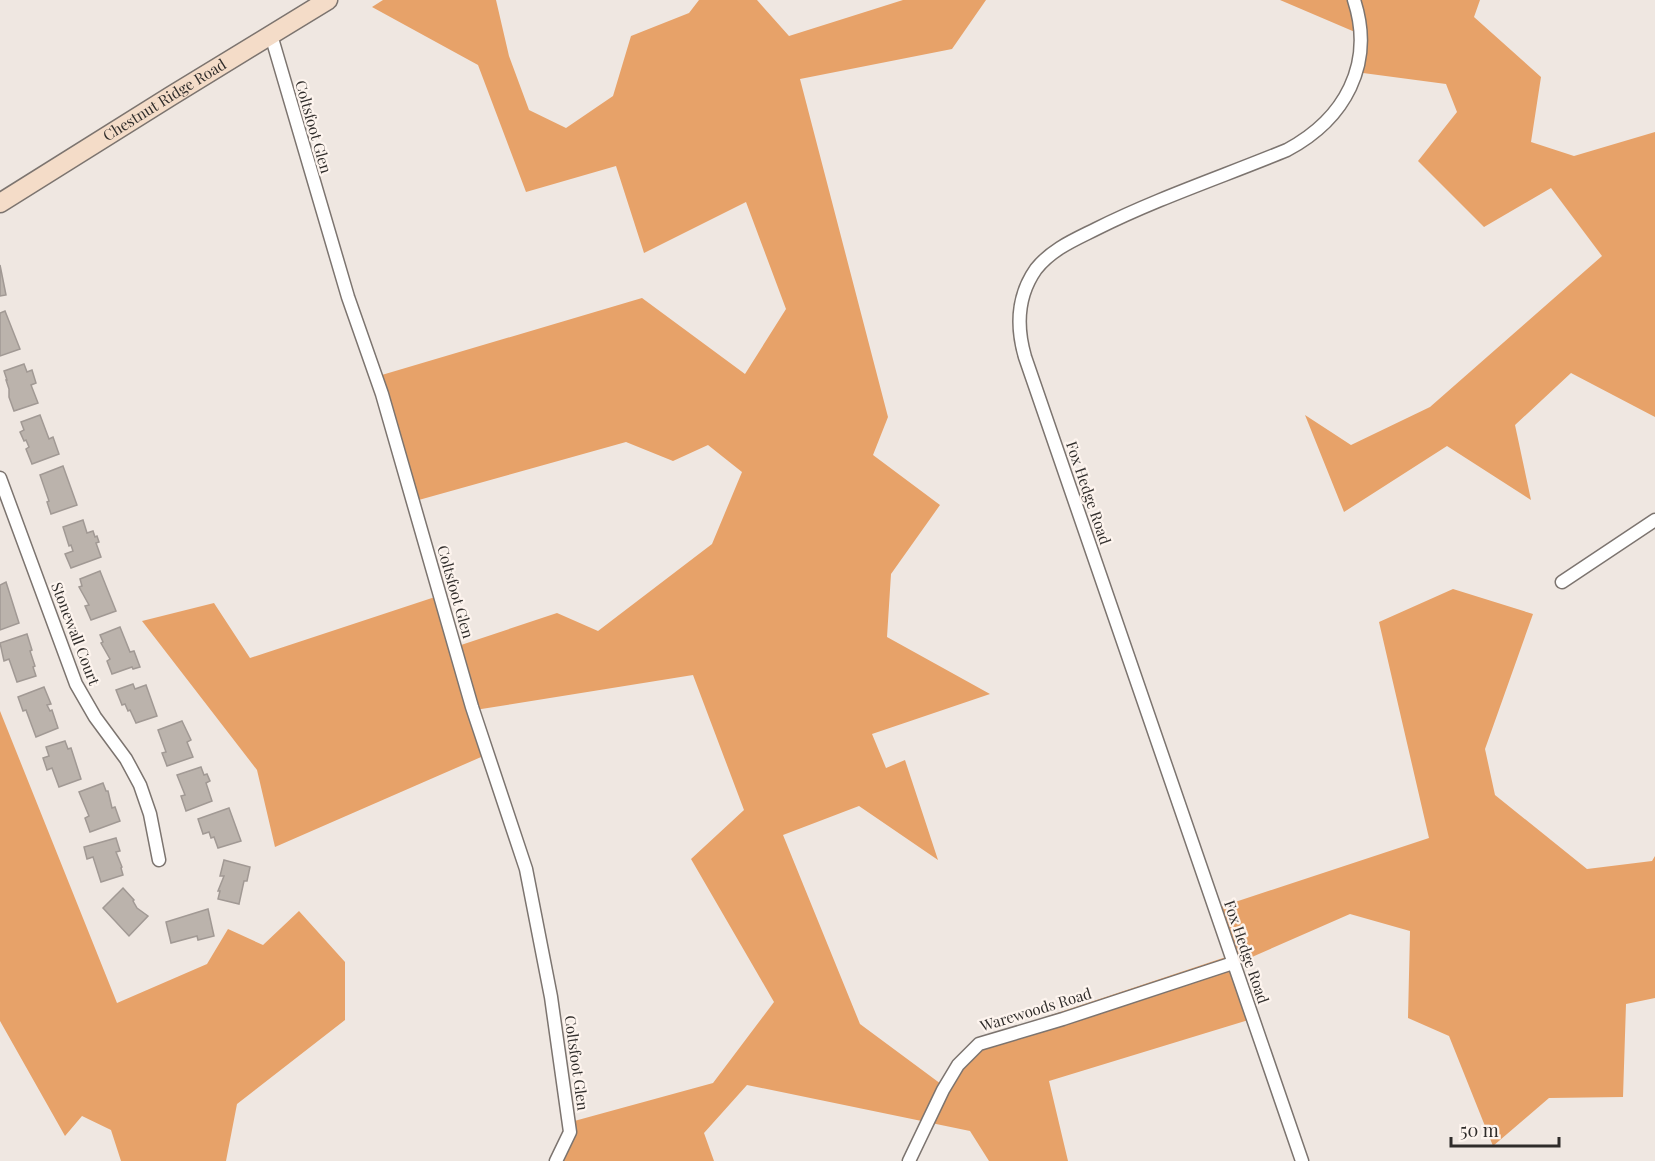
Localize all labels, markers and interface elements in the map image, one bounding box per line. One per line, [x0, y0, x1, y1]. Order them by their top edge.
street label: Chestnut Ridge Road [99, 54, 230, 145]
street label: Coltsfoot Glen [291, 78, 337, 176]
street label: Fox Hedge Road [1062, 438, 1116, 547]
street label: Coltsfoot Glen [433, 543, 479, 641]
street label: Stonewall Court [47, 579, 105, 689]
street label: Fox Hedge Road [1220, 897, 1274, 1006]
street label: Warewoods Road [977, 983, 1094, 1036]
street label: Coltsfoot Glen [560, 1014, 594, 1112]
scale bar [1451, 1110, 1559, 1148]
text: 50 m [1460, 1118, 1499, 1142]

